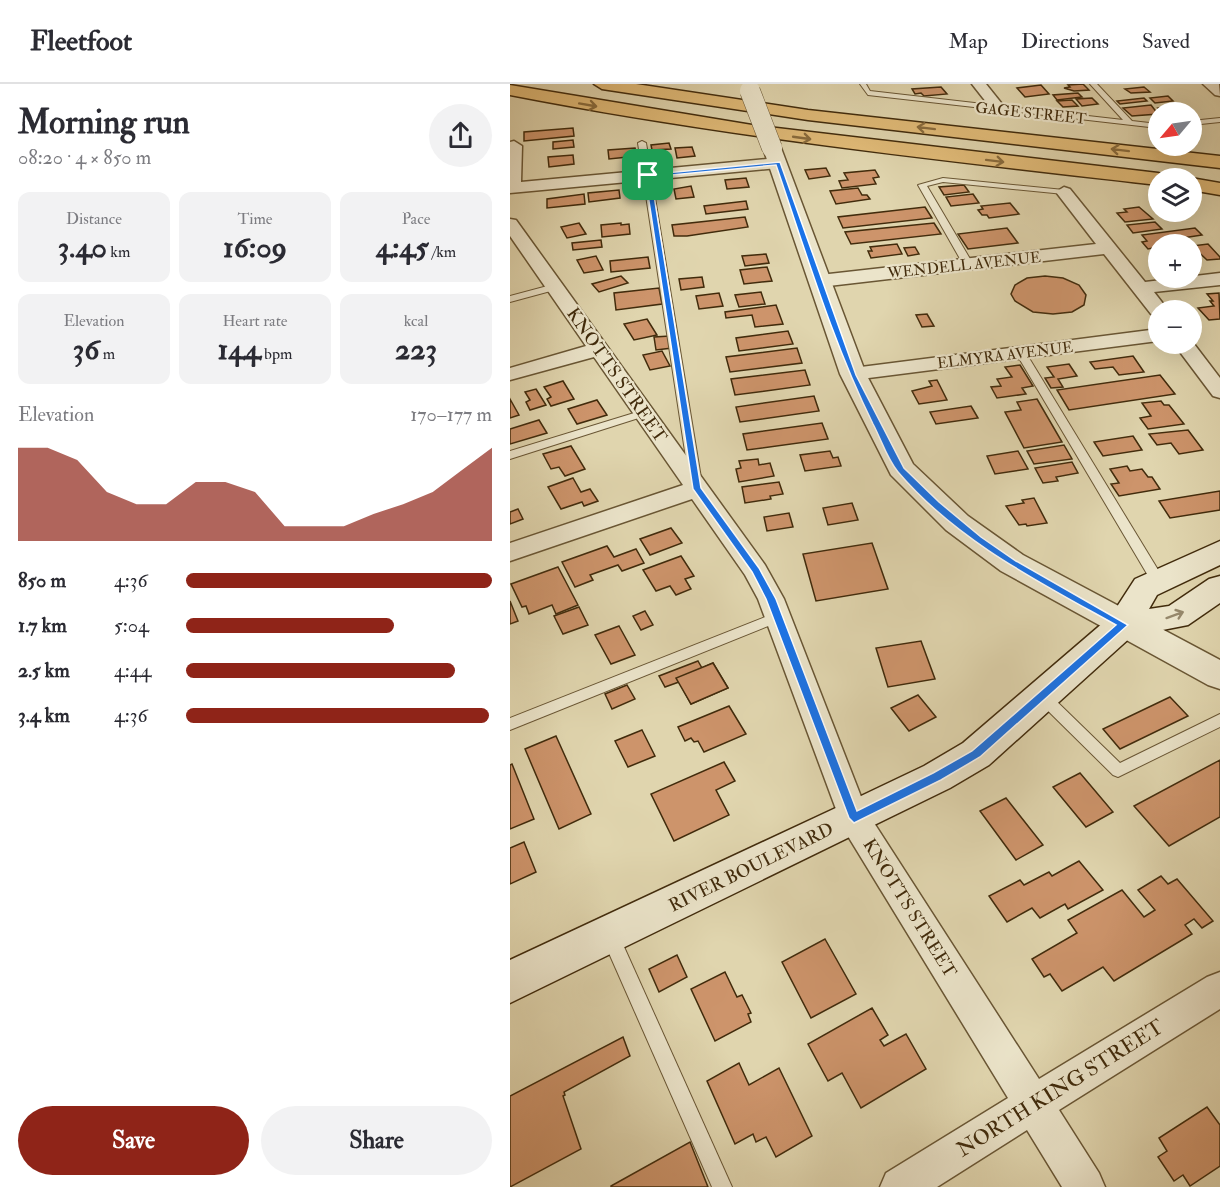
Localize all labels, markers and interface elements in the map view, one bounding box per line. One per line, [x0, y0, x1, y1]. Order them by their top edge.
text: Fleetfoot [30, 24, 132, 59]
text: Map [948, 28, 988, 55]
text: Directions [1021, 28, 1109, 55]
text: Saved [1142, 28, 1190, 55]
street label: GAGE STREET [975, 98, 1087, 129]
one-way arrow [578, 100, 597, 111]
text: Morning run [18, 102, 190, 143]
north arrow [1148, 102, 1202, 156]
map controls [1148, 102, 1202, 354]
button: share [429, 104, 492, 167]
one-way arrow [917, 122, 937, 133]
one-way arrow [791, 133, 811, 144]
text: 08:20 · 4 × 850 m [18, 145, 151, 170]
one-way arrow [1111, 145, 1131, 156]
pin [622, 149, 673, 200]
one-way arrow [985, 155, 1005, 166]
icon: arrive [631, 158, 664, 191]
button: layers [1148, 168, 1202, 222]
text: Distance [66, 209, 122, 229]
text: Time [238, 209, 272, 229]
text: Pace [402, 209, 430, 229]
text: 3.40 [58, 229, 107, 266]
text: 16:09 [223, 229, 287, 266]
text: 4:45 [376, 229, 429, 266]
button: + [1148, 234, 1202, 288]
text: km [107, 242, 130, 262]
text: /km [429, 242, 456, 262]
street label: WENDELL AVENUE [885, 248, 1042, 283]
button: − [1148, 300, 1202, 354]
street label: KNOTTS STREET [561, 303, 672, 448]
text: Elevation [64, 311, 124, 331]
text: Heart rate [222, 311, 288, 331]
text: kcal [404, 311, 428, 331]
text: 36 [73, 331, 99, 368]
text: 144 [218, 331, 261, 368]
text: 223 [395, 331, 437, 368]
street label: ELMYRA AVENUE [936, 338, 1074, 373]
text: m [99, 344, 115, 364]
text: bpm [261, 344, 292, 364]
text: Elevation [18, 402, 94, 427]
text: 170–177 m [410, 402, 492, 427]
text: 850 m [18, 568, 66, 593]
text: 4:36 [114, 568, 148, 593]
one-way arrow [1166, 608, 1184, 619]
text: 1.7 km [18, 613, 67, 638]
text: 5:04 [114, 613, 149, 638]
text: 2.5 km [18, 658, 70, 683]
text: 4:44 [114, 658, 151, 683]
text: 3.4 km [18, 703, 70, 728]
text: 4:36 [114, 703, 148, 728]
street label: RIVER BOULEVARD [665, 818, 837, 917]
street label: KNOTTS STREET [858, 835, 962, 983]
street label: NORTH KING STREET [952, 1013, 1169, 1163]
button: Save [18, 1106, 249, 1175]
button: Share [261, 1106, 492, 1175]

